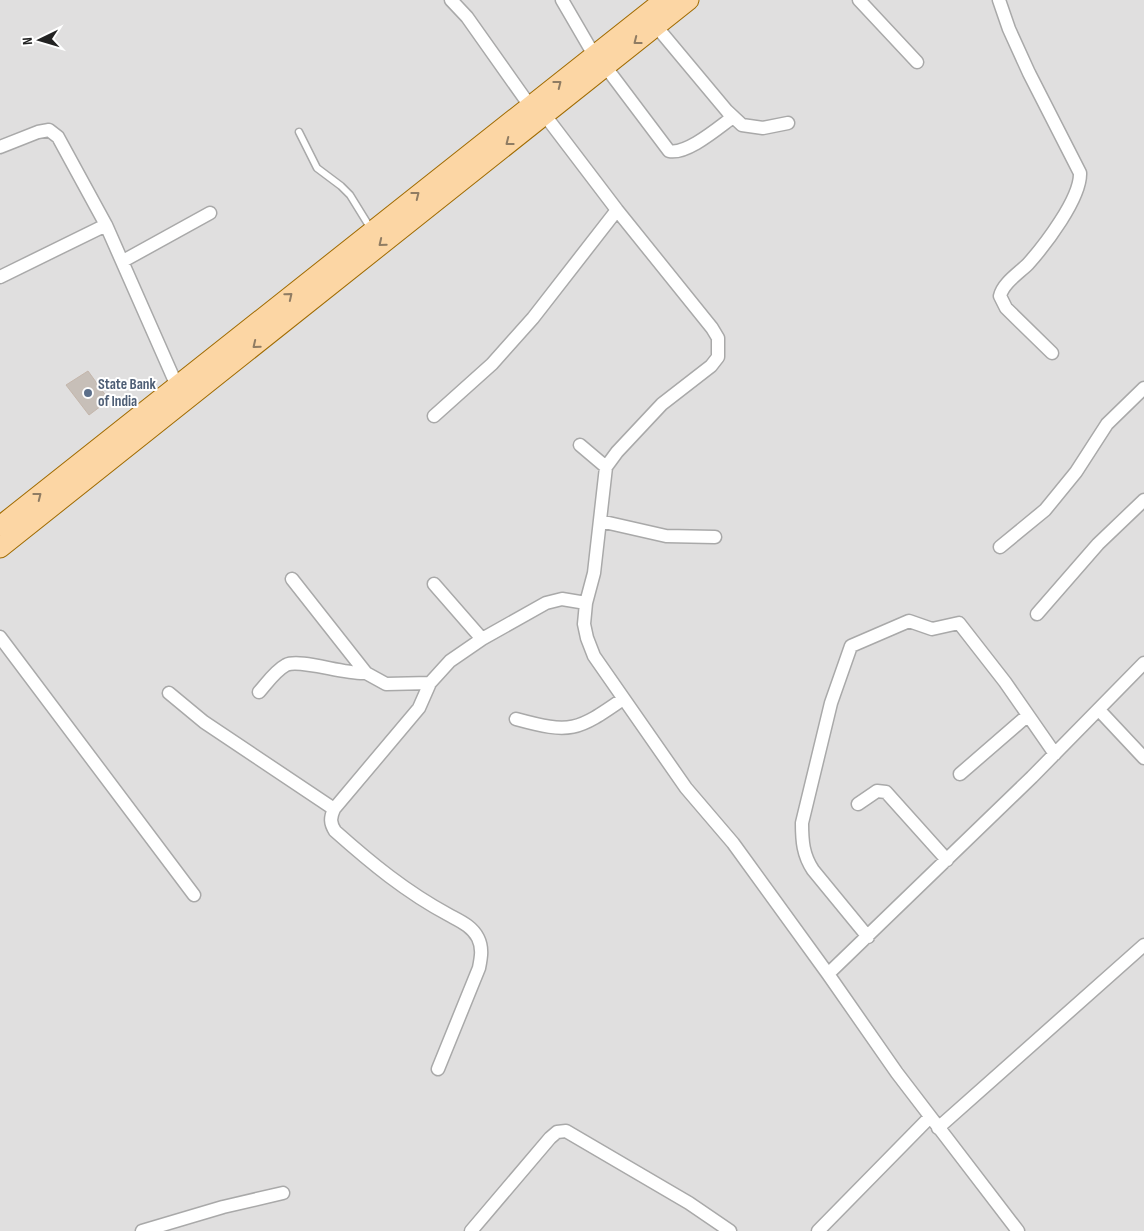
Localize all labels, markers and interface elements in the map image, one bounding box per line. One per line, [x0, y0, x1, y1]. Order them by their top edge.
north arrow [15, 15, 65, 65]
one-way arrow [634, 35, 643, 43]
text: N [19, 37, 36, 46]
one-way arrow [552, 82, 561, 90]
one-way arrow [506, 136, 515, 144]
one-way arrow [410, 193, 419, 201]
one-way arrow [379, 237, 388, 245]
one-way arrow [283, 293, 292, 302]
one-way arrow [253, 340, 262, 348]
place label: State Bank of India [98, 375, 156, 411]
marker: State Bank of India [82, 387, 94, 399]
one-way arrow [33, 492, 42, 501]

